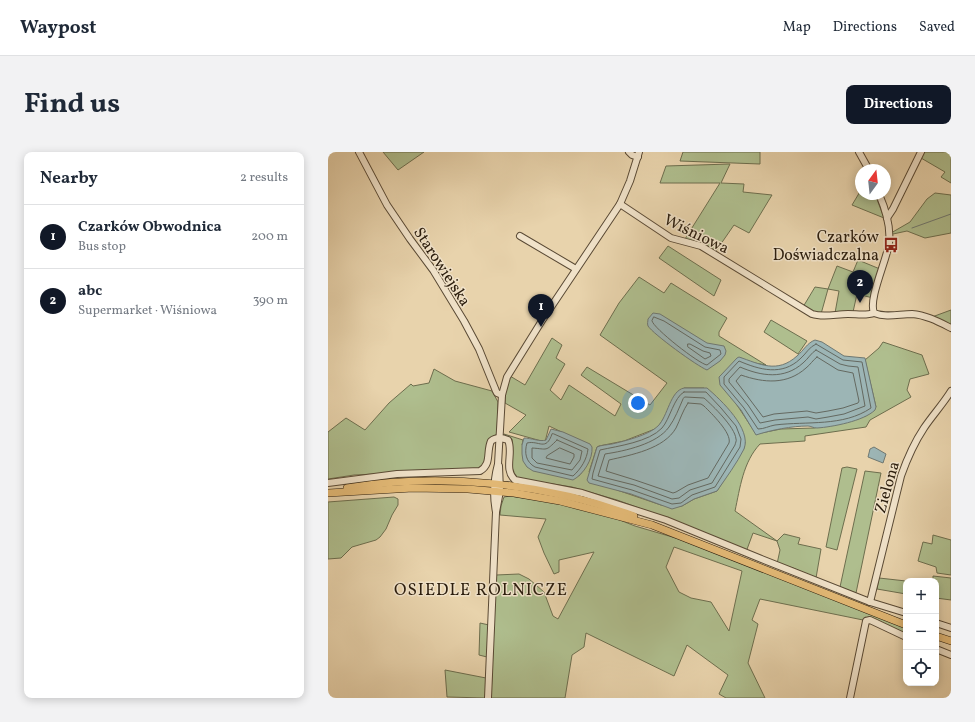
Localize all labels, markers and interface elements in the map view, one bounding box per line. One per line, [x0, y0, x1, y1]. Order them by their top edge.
text: Waypost [20, 15, 96, 41]
text: Map [783, 18, 811, 37]
text: Directions [833, 18, 897, 37]
text: Saved [919, 18, 955, 37]
text: Find us [24, 85, 120, 124]
button: Directions [846, 85, 951, 124]
north arrow [855, 164, 891, 200]
text: Nearby [40, 167, 98, 190]
text: 2 results [240, 169, 288, 187]
street label: Wiśniowa [660, 209, 733, 260]
text: Czarków Obwodnica [78, 217, 222, 238]
street label: Starowiejska [407, 223, 475, 311]
place label: Czarków Doświadczalna [773, 227, 880, 267]
text: 1 [50, 228, 56, 246]
text: 200 m [251, 228, 288, 246]
bus stop icon: Czarków Doświadczalna [882, 236, 900, 254]
text: Bus stop [78, 238, 126, 256]
pin: 2 [847, 270, 873, 303]
text: abc [78, 281, 102, 302]
text: 2 [50, 292, 56, 310]
text: 390 m [253, 292, 288, 310]
pin: 1 [528, 294, 554, 327]
text: Supermarket · Wiśniowa [78, 302, 217, 320]
your location [628, 393, 648, 413]
street label: Zielona [870, 459, 906, 516]
map controls [903, 578, 939, 686]
button: + [903, 578, 939, 614]
district label: OSIEDLE ROLNICZE [394, 579, 568, 602]
button: − [903, 614, 939, 650]
button: locate [903, 650, 939, 686]

